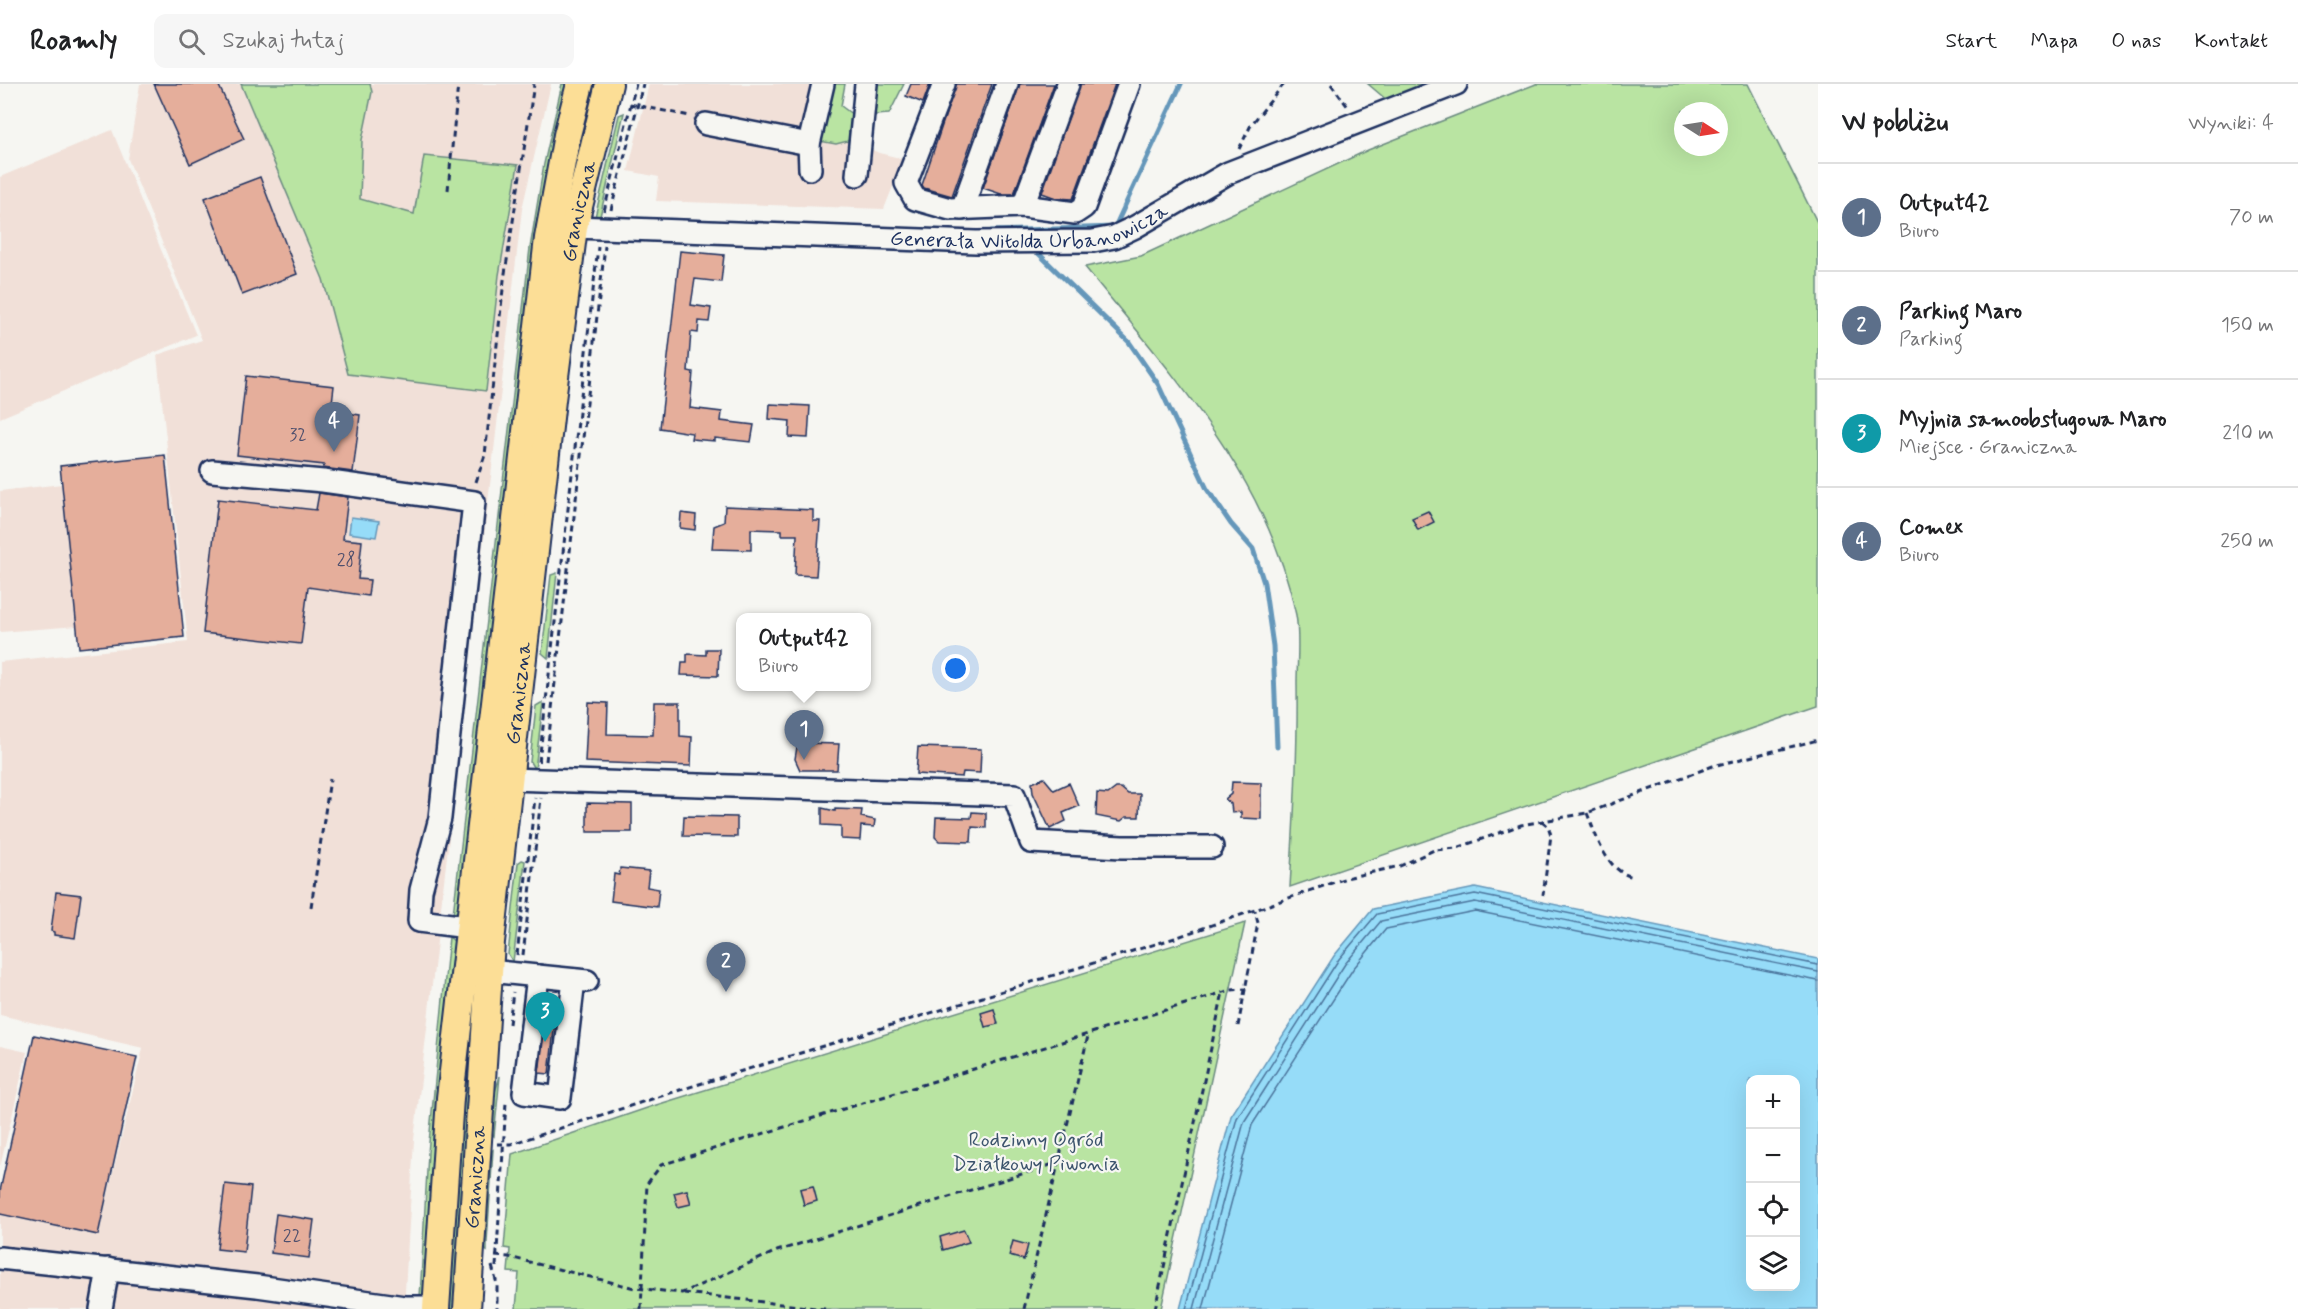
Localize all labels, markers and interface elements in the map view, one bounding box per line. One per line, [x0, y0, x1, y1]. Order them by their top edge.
search box [154, 14, 574, 68]
text: Roamly [30, 23, 118, 60]
icon: search [175, 25, 208, 58]
text: Szukaj tutaj [223, 27, 344, 55]
text: Start [1945, 27, 1997, 55]
text: Mapa [2030, 27, 2078, 55]
text: O nas [2111, 27, 2161, 55]
text: Kontakt [2194, 27, 2268, 55]
north arrow [1674, 102, 1728, 156]
text: W pobliżu [1842, 106, 1948, 140]
text: Wyniki: 4 [2188, 110, 2274, 137]
street label: Graniczna [556, 157, 604, 264]
text: Output42 [1899, 190, 1989, 218]
street label: Generała Witolda Urbanowicza [889, 197, 1173, 256]
text: 1 [1857, 204, 1866, 231]
text: 70 m [2229, 204, 2274, 231]
text: Biuro [1899, 218, 1939, 245]
text: Parking Maro [1899, 298, 2022, 326]
text: 2 [1857, 312, 1866, 339]
text: 150 m [2221, 312, 2274, 339]
text: Parking [1899, 326, 1963, 353]
pin: 4 [314, 402, 354, 452]
text: Myjnia samoobsługowa Maro [1899, 406, 2166, 434]
text: 3 [1857, 420, 1866, 447]
text: 210 m [2222, 420, 2274, 447]
house number: 32 [289, 423, 307, 447]
text: Miejsce · Graniczna [1899, 434, 2077, 461]
text: Comex [1899, 514, 1963, 542]
text: 4 [1856, 528, 1867, 555]
text: 250 m [2220, 528, 2274, 555]
text: Biuro [1899, 542, 1939, 569]
house number: 28 [337, 548, 355, 572]
popup [736, 613, 871, 691]
text: Output42 [758, 625, 849, 653]
street label: Graniczna [499, 640, 539, 746]
text: Biuro [758, 653, 798, 680]
your location [941, 654, 970, 683]
pin: 1 [784, 710, 824, 760]
pin: 2 [706, 942, 746, 992]
pin: 3 [526, 992, 564, 1042]
map controls [1746, 1075, 1800, 1291]
button: + [1746, 1075, 1800, 1129]
street label: Graniczna [458, 1125, 493, 1230]
park label: Rodzinny Ogród Działkowy Piwonia [952, 1126, 1120, 1178]
button: − [1746, 1129, 1800, 1183]
button: locate [1746, 1183, 1800, 1237]
house number: 22 [283, 1224, 301, 1248]
button: layers [1746, 1237, 1800, 1291]

